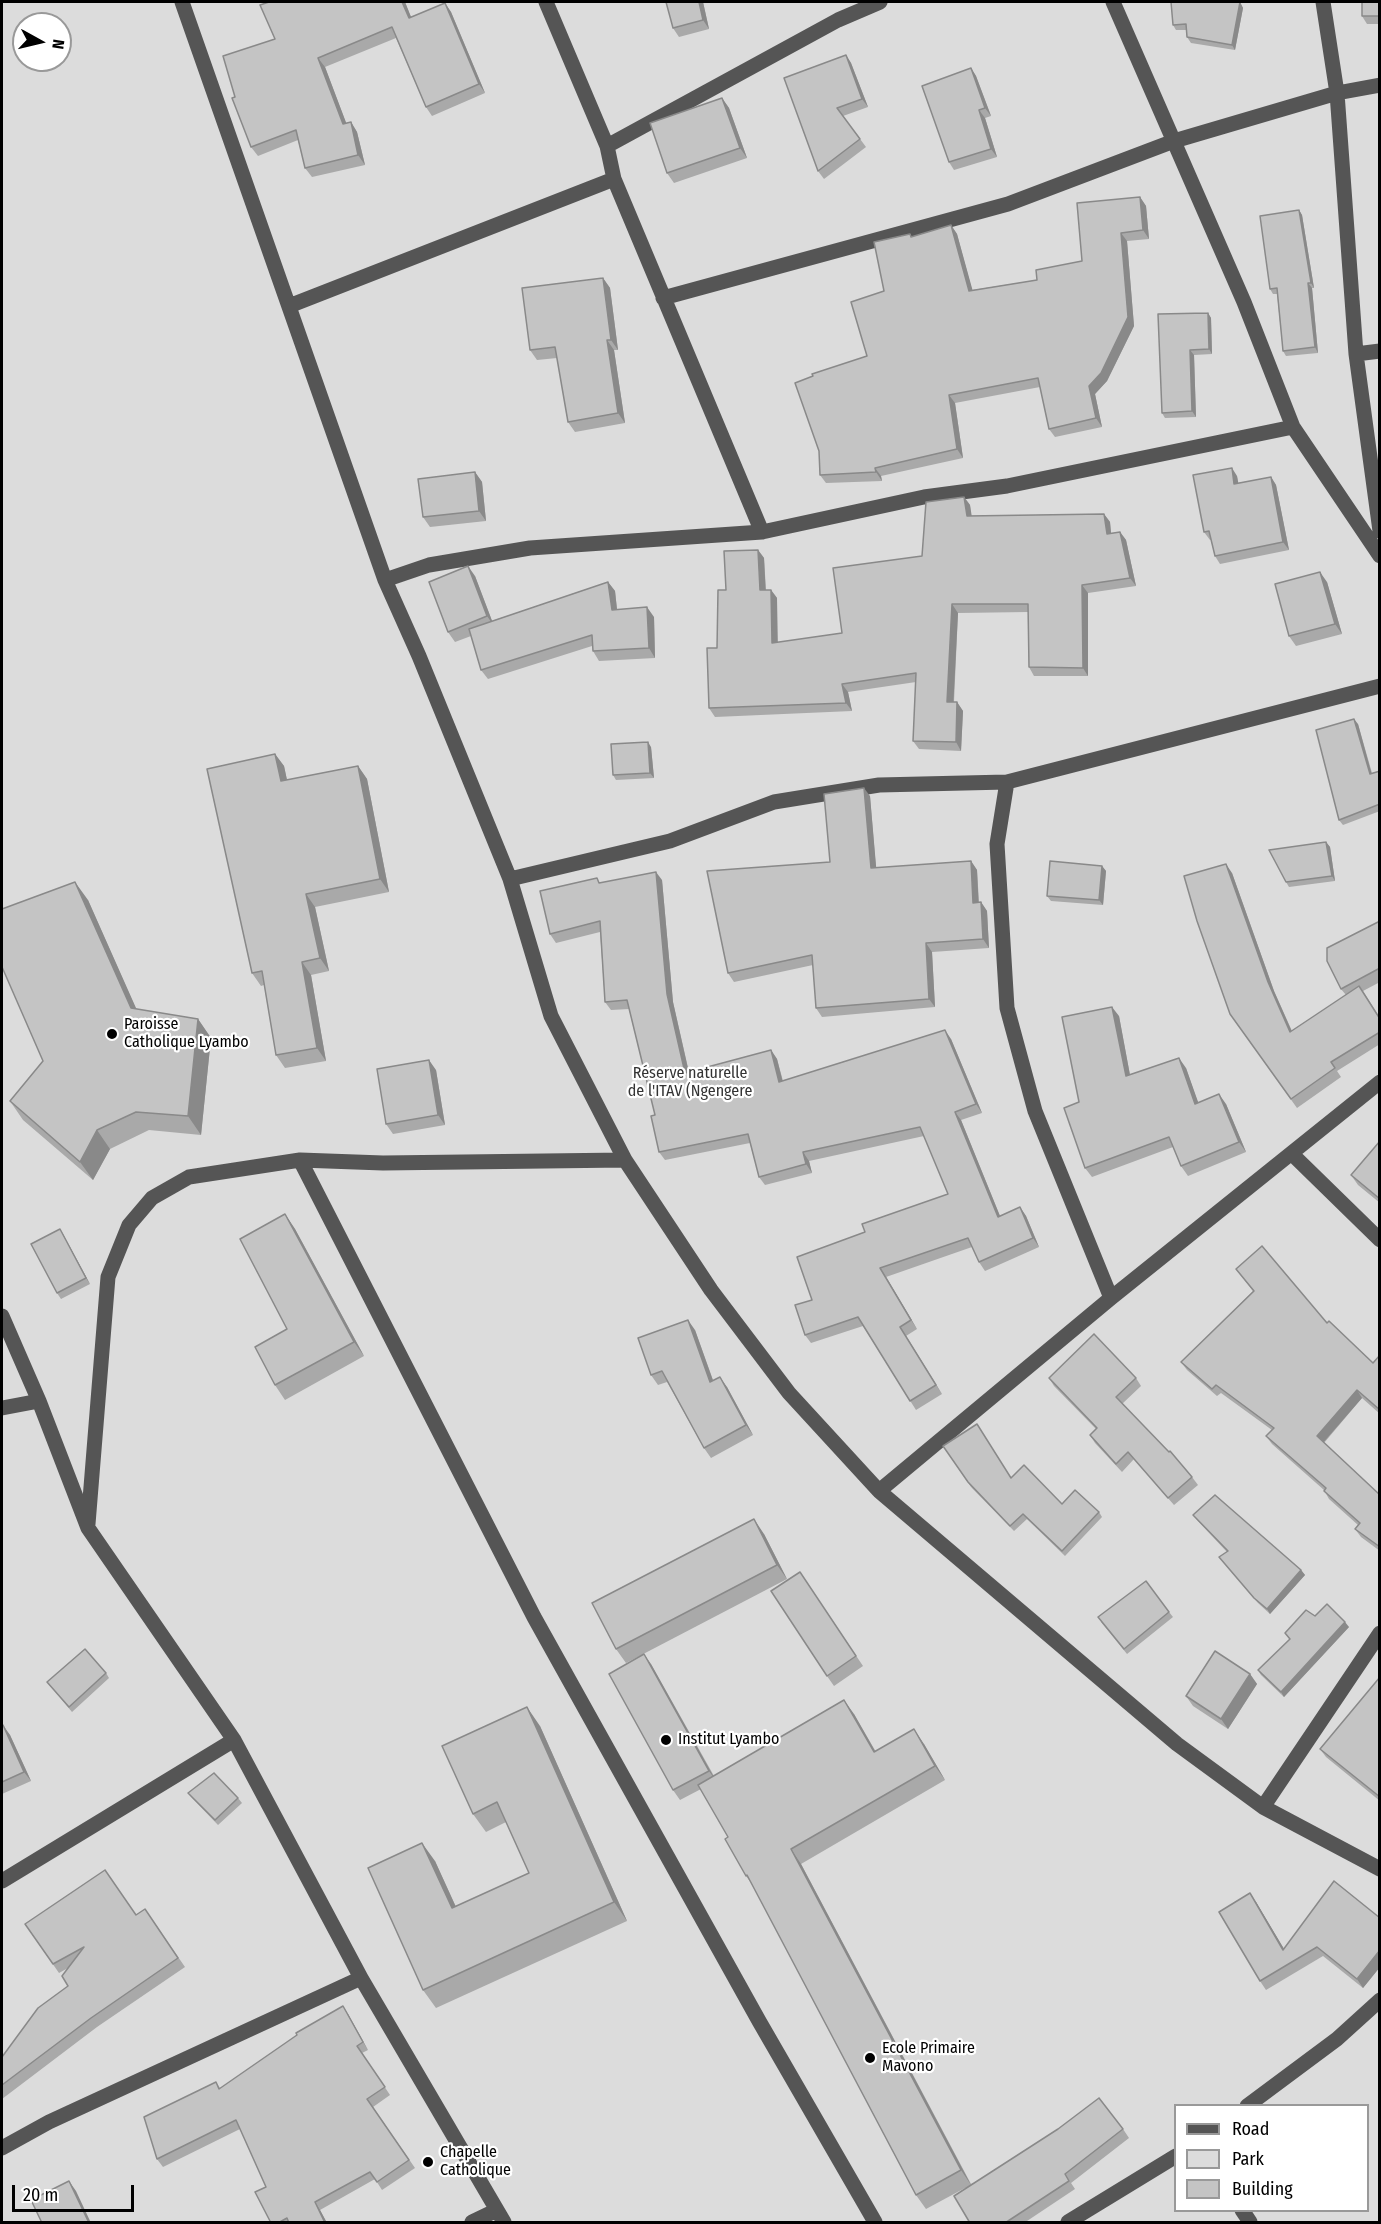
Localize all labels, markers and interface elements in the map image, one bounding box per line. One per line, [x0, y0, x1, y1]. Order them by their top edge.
north arrow [12, 12, 72, 72]
text: N [48, 38, 68, 50]
place label: Paroisse Catholique Lyambo [124, 1015, 249, 1053]
marker: Paroisse Catholique Lyambo [105, 1027, 119, 1041]
park label: Réserve naturelle de l'ITAV (Ngengere [628, 1064, 752, 1102]
place label: Institut Lyambo [678, 1730, 779, 1750]
marker: Institut Lyambo [659, 1733, 673, 1747]
place label: Ecole Primaire Mavono [882, 2039, 975, 2077]
marker: Ecole Primaire Mavono [863, 2051, 877, 2065]
legend [1174, 2104, 1369, 2212]
text: Road [1232, 2118, 1269, 2140]
place label: Chapelle Catholique [440, 2143, 511, 2181]
text: Park [1232, 2148, 1264, 2170]
marker: Chapelle Catholique [421, 2155, 435, 2169]
scale bar [15, 2173, 136, 2211]
text: Building [1232, 2178, 1293, 2200]
text: 20 m [23, 2184, 58, 2206]

